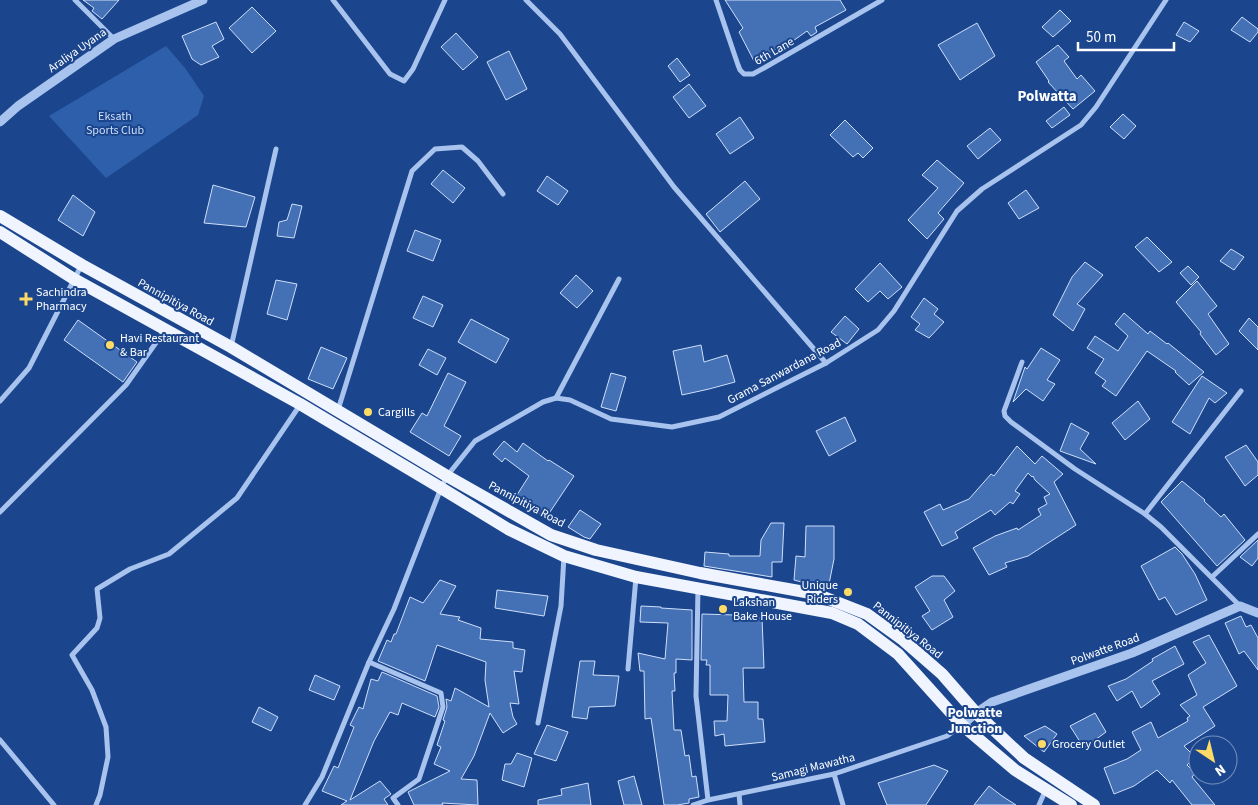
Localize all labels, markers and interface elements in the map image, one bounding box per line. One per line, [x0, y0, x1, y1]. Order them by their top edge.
scale bar [1078, 20, 1174, 52]
street label: Araliya Uyana [45, 24, 110, 77]
text: 50 m [1086, 27, 1116, 48]
street label: 6th Lane [751, 33, 797, 70]
district label: Polwatta [1017, 86, 1077, 107]
park label: Eksath Sports Club [86, 108, 144, 139]
street label: Pannipitiya Road [135, 274, 217, 330]
place label: Sachindra Pharmacy [36, 284, 87, 315]
marker: Sachindra Pharmacy [20, 293, 32, 305]
place label: Havi Restaurant & Bar [120, 330, 199, 361]
street label: Grama Sanwardana Road [724, 334, 844, 409]
marker: Havi Restaurant & Bar [104, 339, 116, 351]
place label: Cargills [378, 404, 415, 421]
marker: Cargills [362, 406, 374, 418]
street label: Pannipitiya Road [485, 477, 568, 532]
place label: Unique Riders [802, 577, 838, 608]
marker: Unique Riders [842, 586, 854, 598]
place label: Lakshan Bake House [733, 594, 792, 625]
street label: Pannipitiya Road [869, 598, 946, 663]
marker: Lakshan Bake House [717, 603, 729, 615]
street label: Polwatte Road [1068, 629, 1142, 670]
district label: Polwatte Junction [947, 703, 1003, 739]
north arrow [1188, 735, 1238, 785]
place label: Grocery Outlet [1052, 736, 1125, 753]
marker: Grocery Outlet [1036, 738, 1048, 750]
street label: Samagi Mawatha [770, 749, 857, 786]
text: N [1210, 759, 1229, 781]

